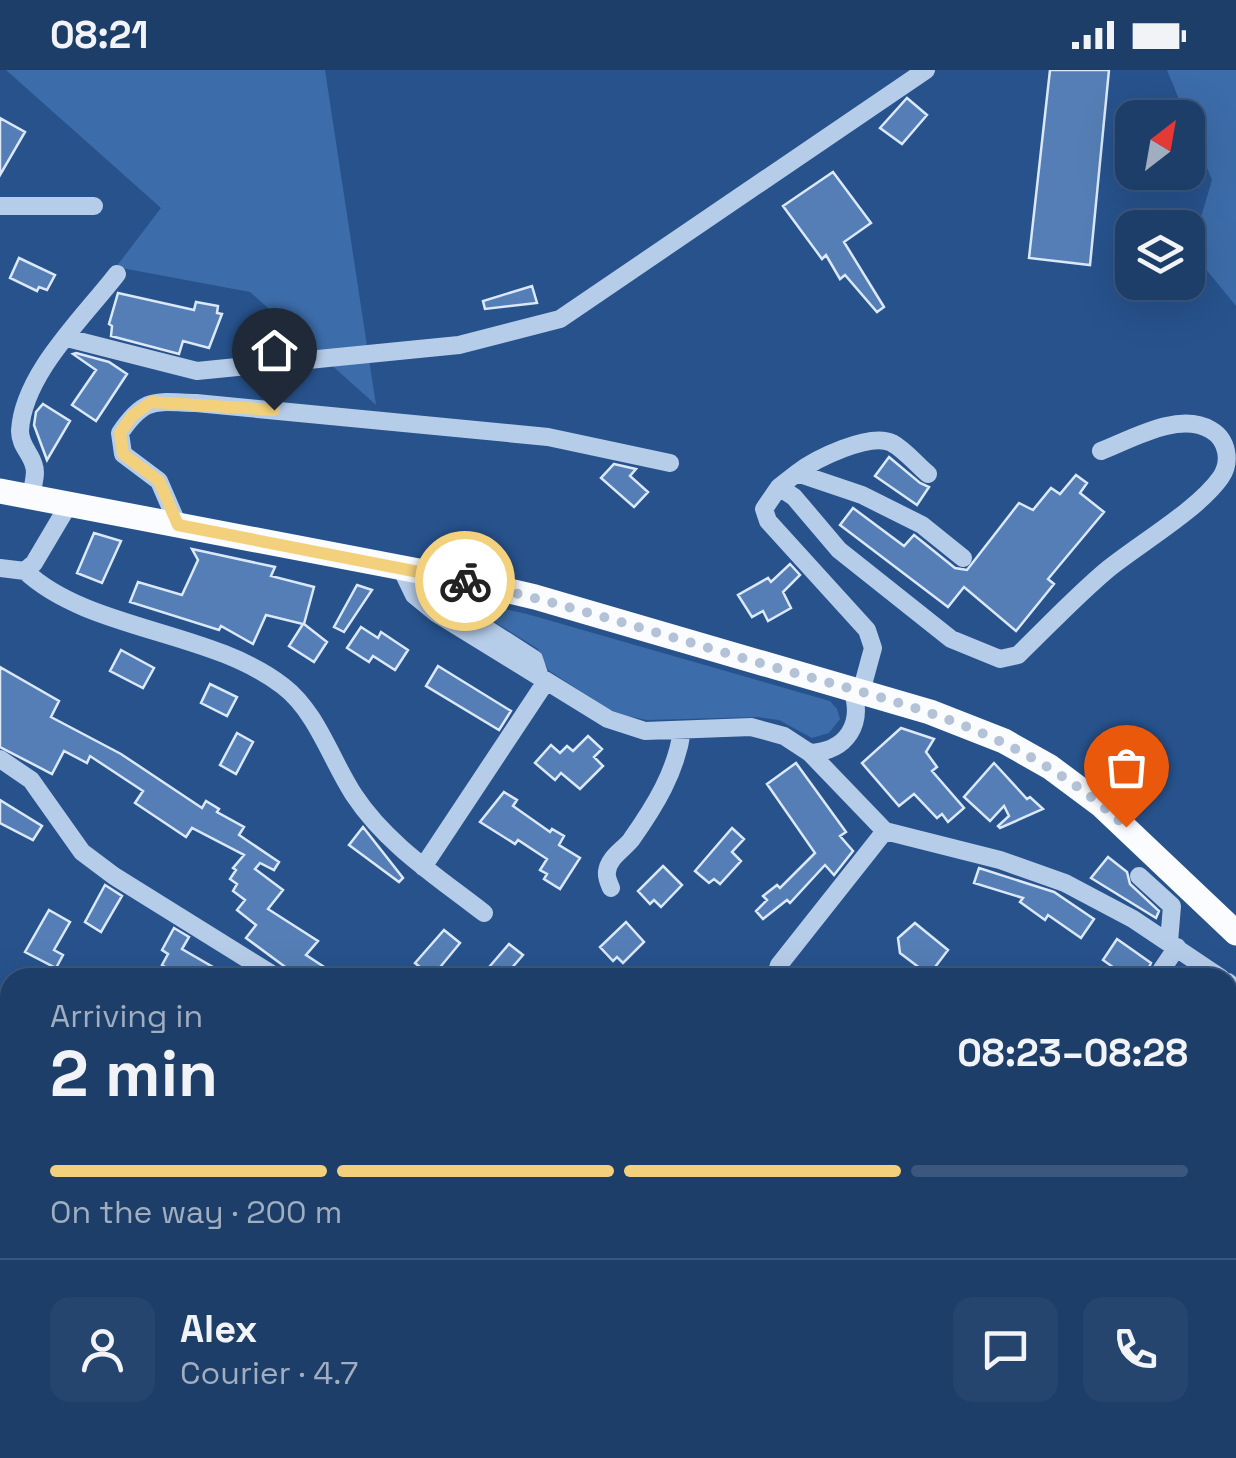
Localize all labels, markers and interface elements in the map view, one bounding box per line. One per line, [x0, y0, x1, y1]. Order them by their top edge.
text: 08:21 [50, 11, 149, 59]
north arrow [1115, 100, 1205, 190]
map controls [1115, 100, 1205, 300]
button: layers [1115, 210, 1205, 300]
pin [232, 308, 317, 411]
icon: home [247, 323, 302, 378]
courier [415, 531, 515, 631]
icon: bike [438, 554, 493, 609]
pin [1084, 725, 1169, 828]
icon: bag [1099, 740, 1154, 795]
text: Arriving in [50, 996, 203, 1036]
text: 08:23–08:28 [957, 1029, 1188, 1077]
text: 2 min [50, 1032, 218, 1115]
text: On the way · 200 m [50, 1192, 342, 1232]
button: person [50, 1297, 155, 1402]
button: chat [953, 1297, 1058, 1402]
button: phone [1083, 1297, 1188, 1402]
text: Alex [180, 1305, 257, 1353]
text: Courier · 4.7 [180, 1353, 358, 1393]

